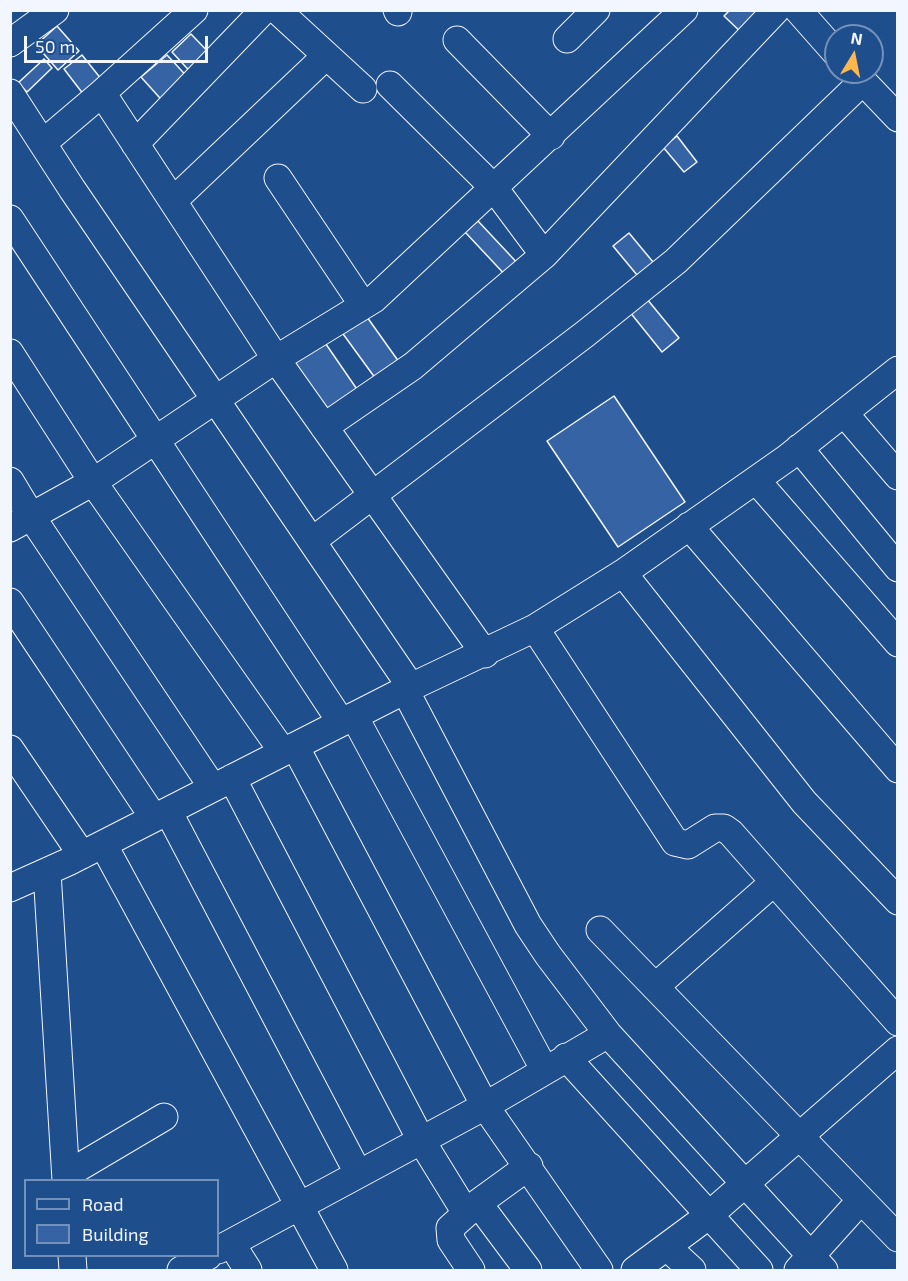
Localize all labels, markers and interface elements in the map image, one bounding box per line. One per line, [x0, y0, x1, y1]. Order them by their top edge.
scale bar [27, 24, 212, 62]
north arrow [824, 24, 884, 84]
text: N [850, 27, 864, 48]
text: 50 m [35, 35, 75, 57]
legend [24, 1179, 219, 1257]
text: Road [82, 1193, 123, 1215]
text: Building [82, 1223, 149, 1245]

